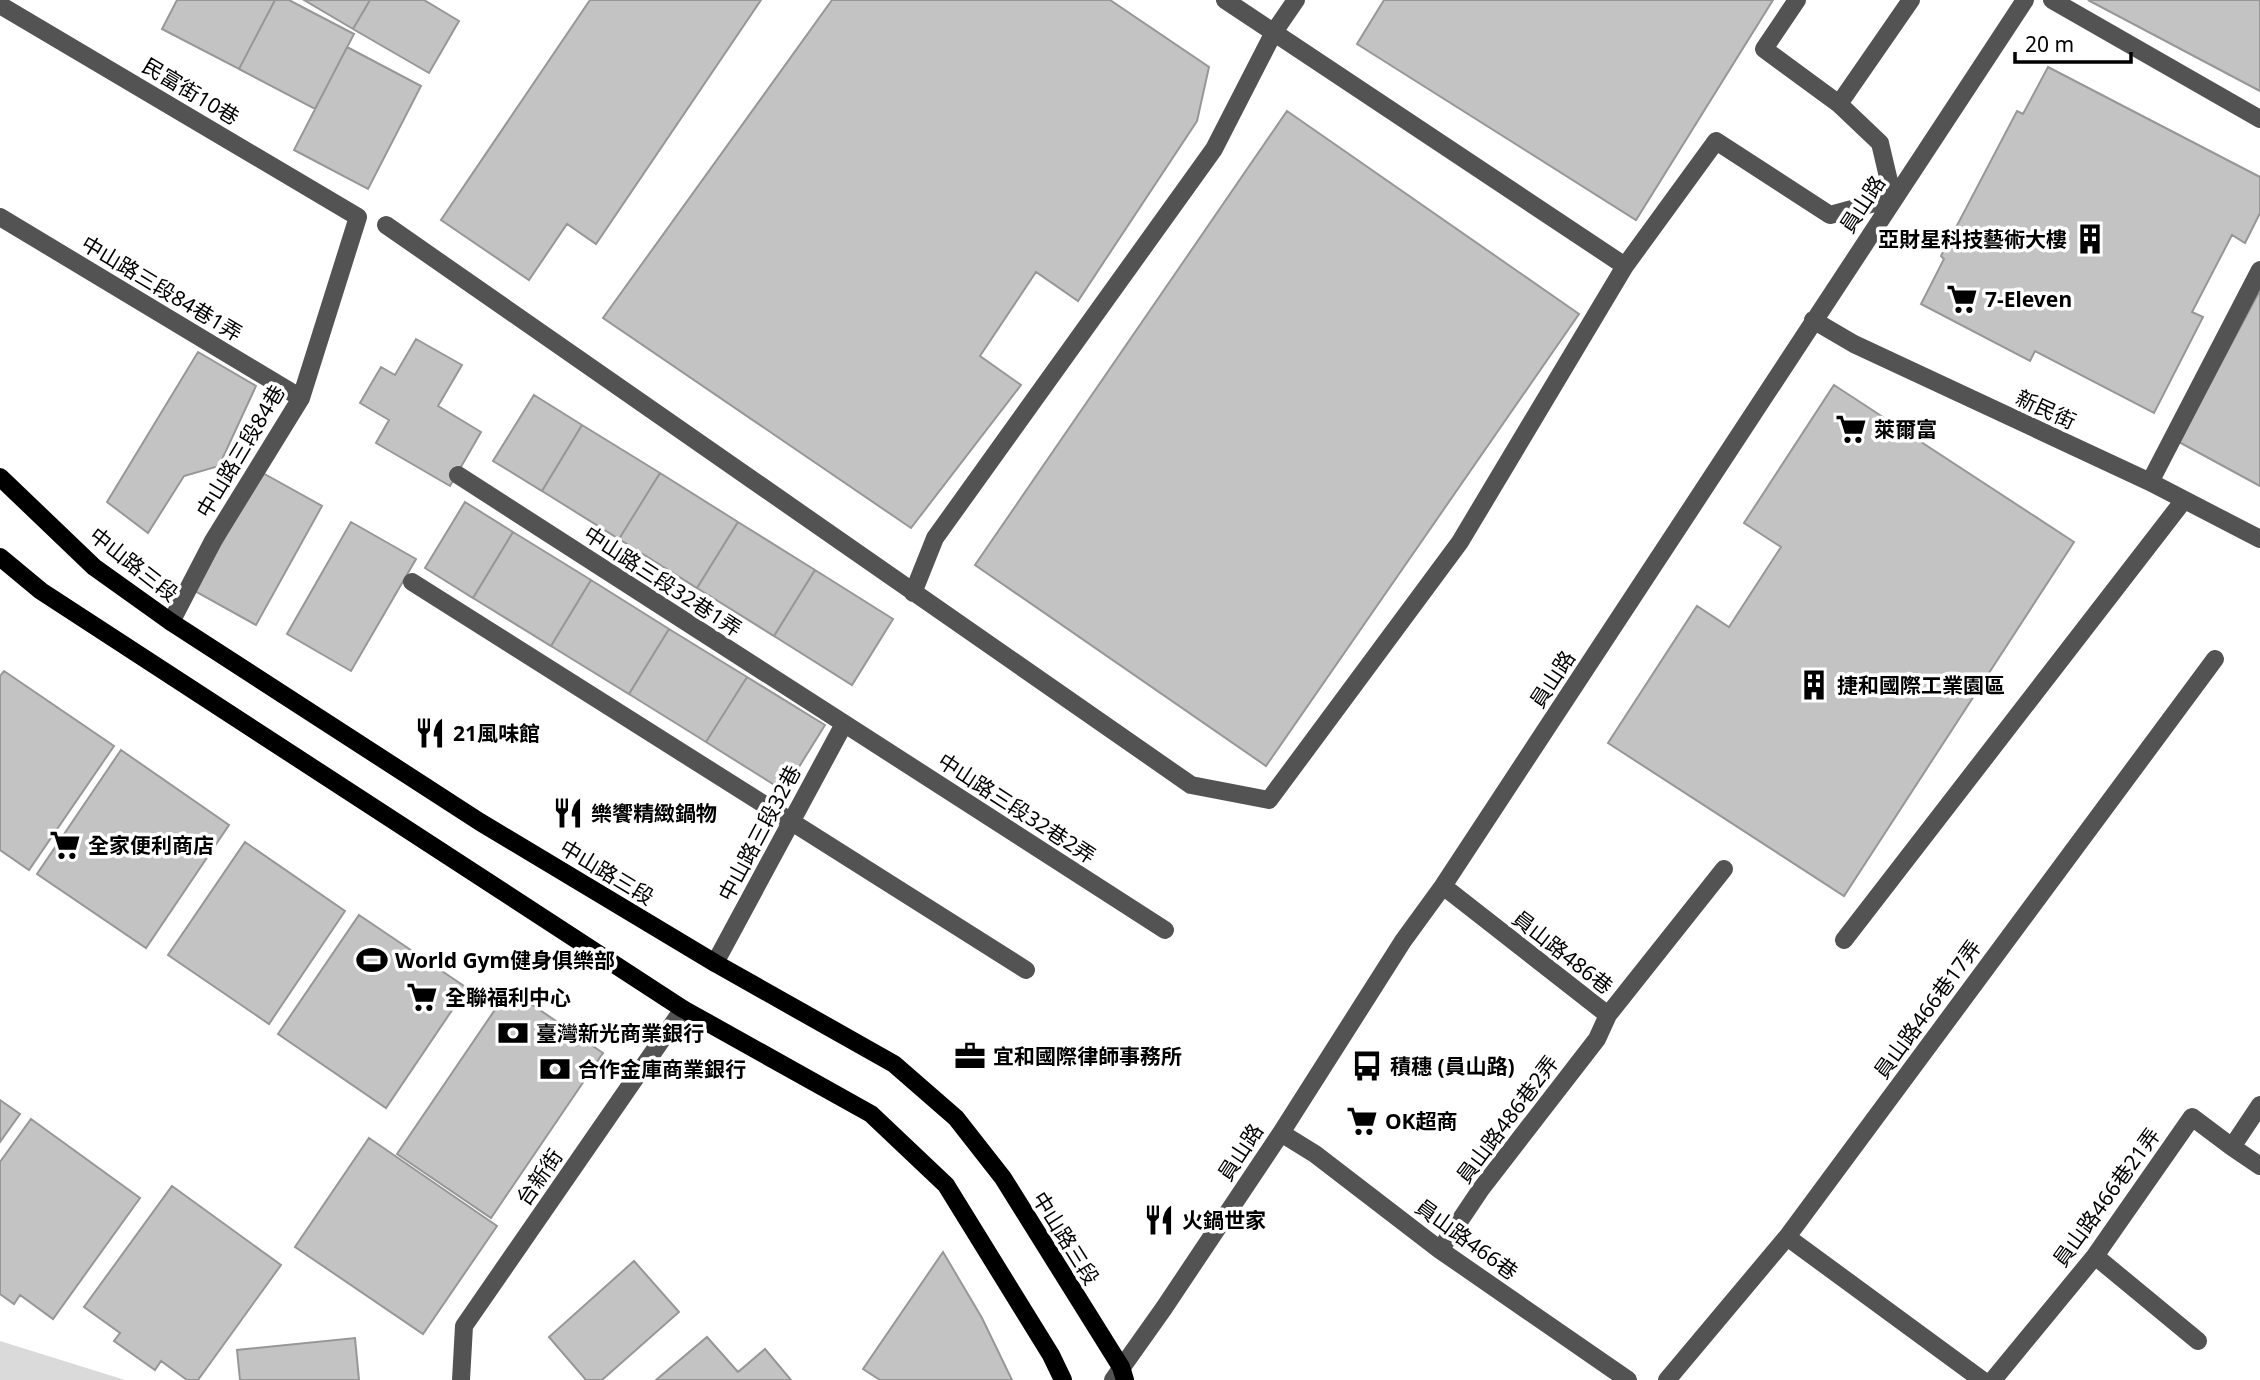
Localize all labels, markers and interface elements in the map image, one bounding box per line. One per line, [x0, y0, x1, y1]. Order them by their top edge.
scale bar [2015, 21, 2130, 65]
text: 20 m [2025, 30, 2074, 58]
street label: 民富街10巷 [137, 51, 245, 131]
street label: 員山路 [1833, 170, 1891, 238]
building icon: 亞財星科技藝術大樓 [2073, 222, 2107, 256]
place label: 亞財星科技藝術大樓 [1878, 225, 2067, 253]
street label: 中山路三段84巷1弄 [76, 229, 248, 347]
supermarket icon: 7-Eleven [1945, 282, 1979, 316]
place label: 7-Eleven [1985, 285, 2072, 313]
street label: 中山路三段84巷 [189, 379, 291, 523]
street label: 新民街 [2012, 383, 2080, 435]
supermarket icon: 萊爾富 [1834, 412, 1868, 446]
place label: 萊爾富 [1874, 415, 1937, 443]
street label: 中山路三段32巷1弄 [579, 519, 747, 643]
street label: 中山路三段 [84, 521, 184, 607]
street label: 員山路 [1523, 645, 1581, 713]
building icon: 捷和國際工業園區 [1797, 668, 1831, 702]
place label: 捷和國際工業園區 [1837, 671, 2005, 699]
restaurant icon: 21風味館 [413, 716, 447, 750]
place label: 21風味館 [453, 719, 540, 747]
street label: 中山路三段32巷2弄 [933, 746, 1101, 870]
street label: 中山路三段32巷 [711, 760, 807, 906]
restaurant icon: 樂饗精緻鍋物 [551, 796, 585, 830]
place label: 樂饗精緻鍋物 [591, 799, 717, 827]
supermarket icon: 全家便利商店 [48, 828, 82, 862]
place label: 全家便利商店 [88, 831, 214, 859]
street label: 中山路三段 [555, 833, 659, 911]
street label: 員山路486巷 [1507, 904, 1619, 1000]
street label: 員山路466巷17弄 [1867, 934, 1987, 1084]
sports icon: World Gym健身俱樂部 [355, 943, 389, 977]
place label: World Gym健身俱樂部 [395, 946, 615, 974]
supermarket icon: 全聯福利中心 [405, 980, 439, 1014]
place label: 全聯福利中心 [445, 983, 571, 1011]
bank icon: 臺灣新光商業銀行 [496, 1016, 530, 1050]
place label: 臺灣新光商業銀行 [536, 1019, 704, 1047]
office icon: 宜和國際律師事務所 [953, 1039, 987, 1073]
place label: 宜和國際律師事務所 [993, 1042, 1182, 1070]
bus stop icon: 積穗 (員山路) [1350, 1049, 1384, 1083]
street label: 員山路486巷2弄 [1450, 1049, 1564, 1189]
bank icon: 合作金庫商業銀行 [538, 1052, 572, 1086]
place label: 積穗 (員山路) [1390, 1052, 1515, 1080]
place label: 合作金庫商業銀行 [578, 1055, 746, 1083]
supermarket icon: OK超商 [1345, 1104, 1379, 1138]
place label: OK超商 [1385, 1107, 1458, 1135]
street label: 員山路 [1211, 1118, 1269, 1186]
street label: 員山路466巷21弄 [2046, 1122, 2166, 1272]
street label: 台新街 [509, 1143, 569, 1211]
street label: 中山路三段 [1026, 1186, 1106, 1290]
street label: 員山路466巷 [1410, 1192, 1524, 1286]
restaurant icon: 火鍋世家 [1142, 1203, 1176, 1237]
place label: 火鍋世家 [1182, 1206, 1266, 1234]

